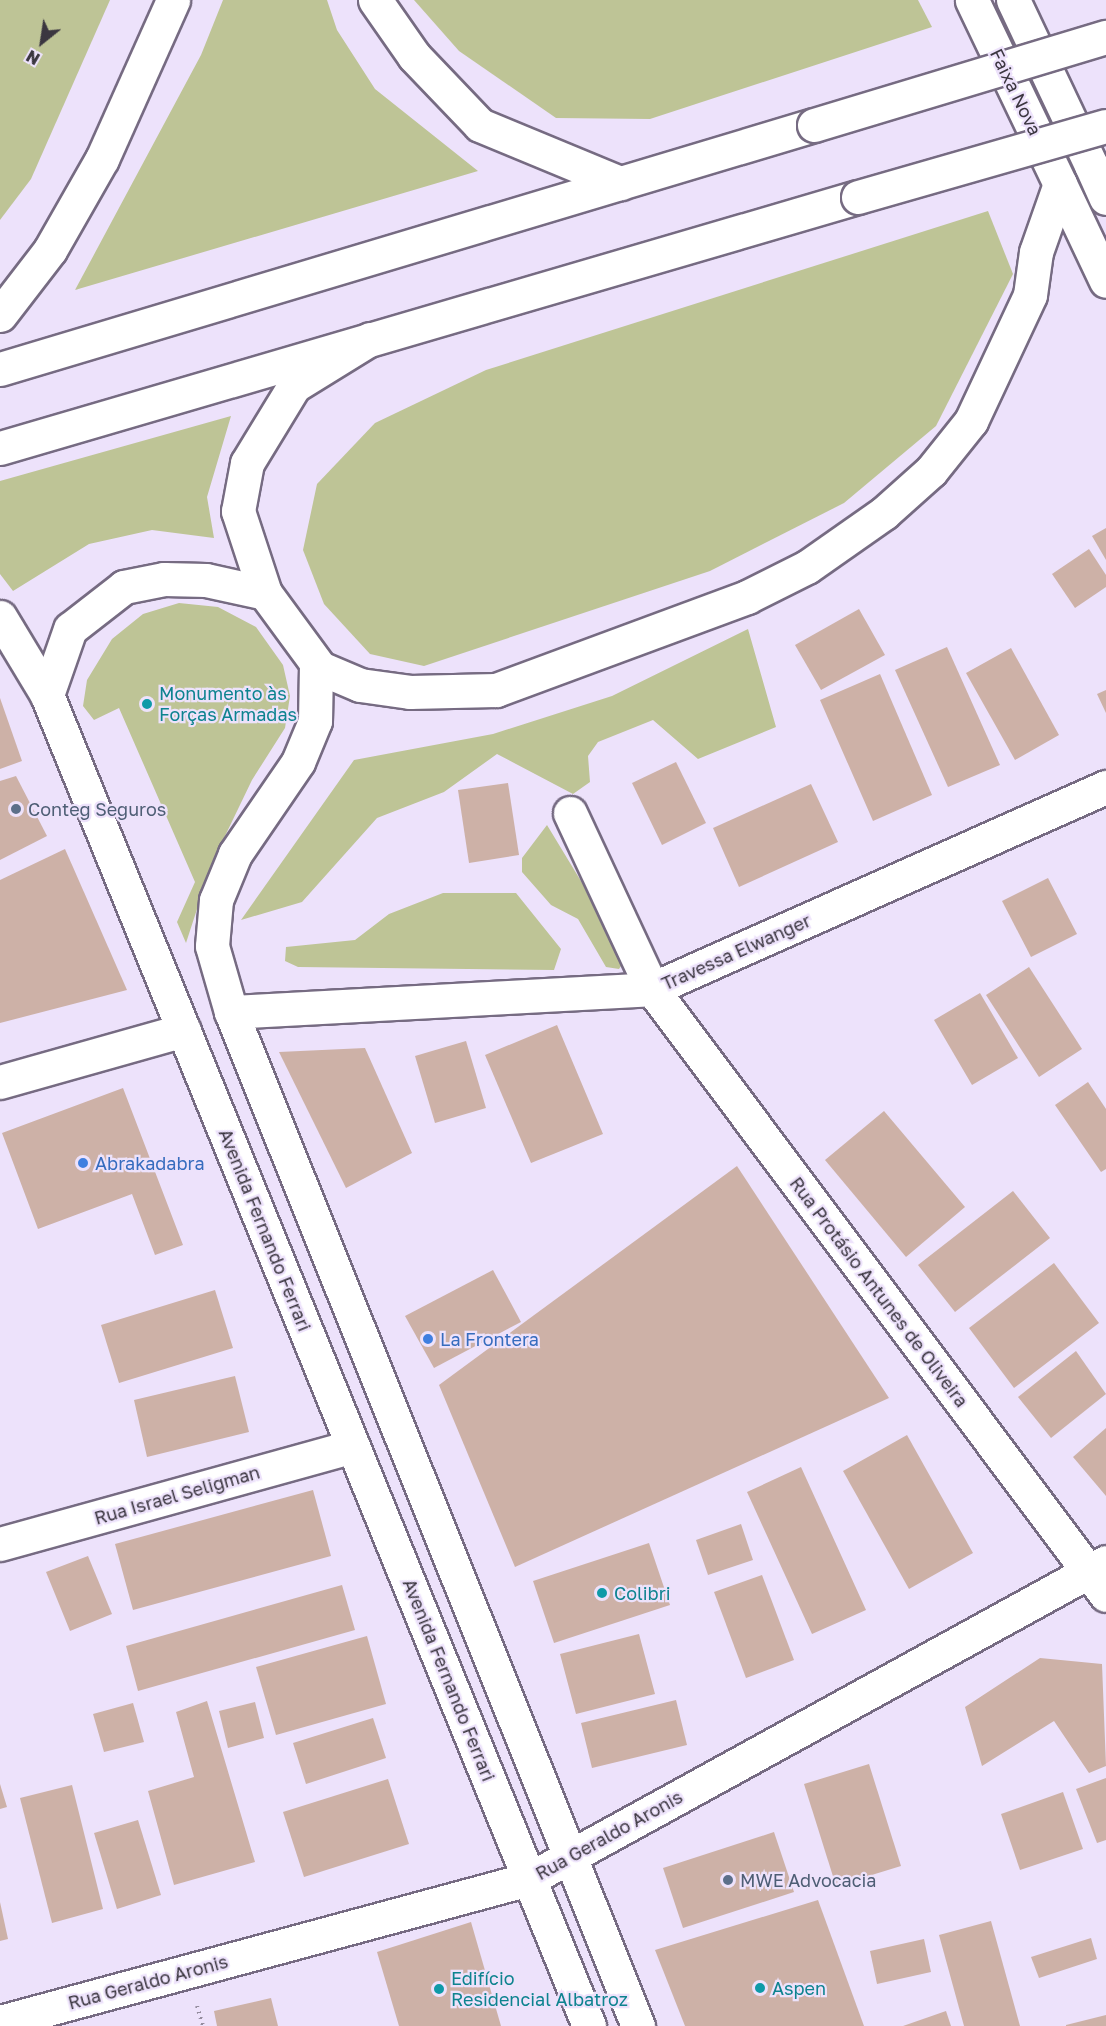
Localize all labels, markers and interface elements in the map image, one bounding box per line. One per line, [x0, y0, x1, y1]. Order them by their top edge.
north arrow [12, 12, 72, 72]
street label: Faixa Nova [986, 45, 1046, 139]
text: N [23, 46, 43, 69]
place label: Monumento às Forças Armadas [159, 683, 297, 726]
marker: Monumento às Forças Armadas [140, 697, 154, 711]
place label: Conteg Seguros [28, 798, 166, 820]
marker: Conteg Seguros [9, 802, 23, 816]
street label: Travessa Elwanger [658, 909, 814, 995]
street label: Avenida Fernando Ferrari [214, 1126, 316, 1334]
place label: Abrakadabra [95, 1152, 205, 1174]
marker: Abrakadabra [76, 1156, 90, 1170]
street label: Rua Protásio Antunes de Oliveira [785, 1173, 973, 1411]
place label: La Frontera [440, 1328, 539, 1350]
marker: La Frontera [421, 1332, 435, 1346]
street label: Rua Israel Seligman [92, 1461, 262, 1529]
street label: Avenida Fernando Ferrari [398, 1576, 500, 1784]
place label: Colibri [614, 1582, 671, 1604]
marker: Colibri [595, 1586, 609, 1600]
street label: Rua Geraldo Aronis [532, 1786, 686, 1884]
place label: MWE Advocacia [740, 1869, 876, 1891]
marker: MWE Advocacia [721, 1873, 735, 1887]
street label: Rua Geraldo Aronis [66, 1950, 230, 2014]
place label: Edifício Residencial Albatroz [451, 1968, 628, 2010]
place label: Aspen [772, 1977, 826, 1999]
marker: Aspen [753, 1981, 767, 1995]
marker: Edifício Residencial Albatroz [432, 1982, 446, 1996]

